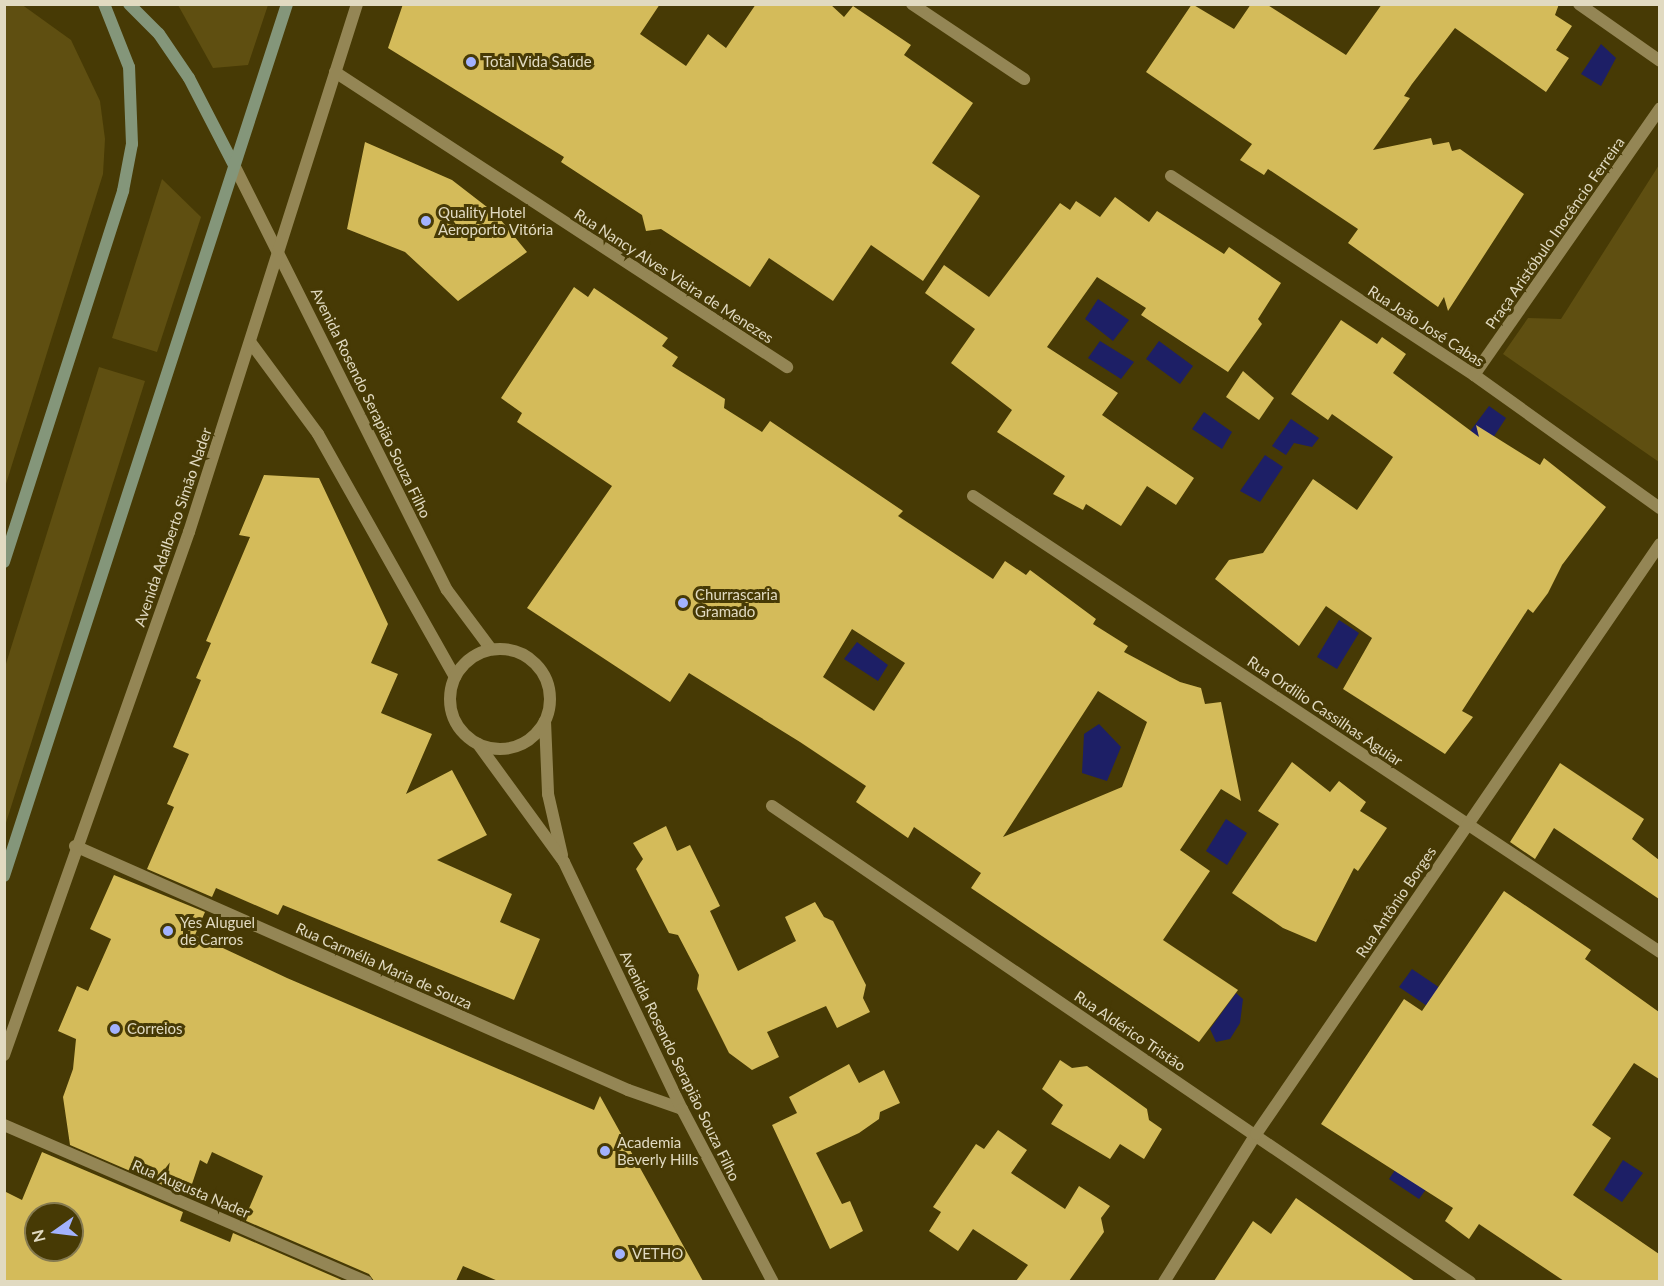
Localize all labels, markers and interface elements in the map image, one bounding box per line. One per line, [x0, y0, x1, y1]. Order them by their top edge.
place label: Total Vida Saúde [483, 53, 592, 71]
marker: Total Vida Saúde [464, 55, 478, 69]
street label: Praça Aristóbulo Inocêncio Ferreira [1482, 133, 1628, 333]
place label: Quality Hotel Aeroporto Vitória [438, 203, 554, 238]
street label: Rua Nancy Alves Vieira de Menezes [571, 204, 777, 348]
marker: Quality Hotel Aeroporto Vitória [419, 214, 433, 228]
street label: Rua João José Cabas [1364, 281, 1488, 371]
street label: Avenida Rosendo Serapião Souza Filho [307, 285, 435, 521]
street label: Avenida Adalberto Simão Nader [130, 425, 216, 629]
place label: Churrascaria Gramado [695, 585, 778, 620]
marker: Churrascaria Gramado [676, 596, 690, 610]
street label: Rua Ordilio Cassilhas Aguiar [1244, 652, 1406, 770]
street label: Rua Antônio Borges [1352, 843, 1440, 961]
place label: Yes Aluguel de Carros [180, 913, 256, 948]
street label: Rua Carmélia Maria de Souza [293, 919, 475, 1013]
marker: Yes Aluguel de Carros [161, 924, 175, 938]
street label: Avenida Rosendo Serapião Souza Filho [616, 948, 744, 1184]
street label: Rua Aldérico Tristão [1071, 987, 1189, 1075]
place label: Correios [127, 1020, 183, 1038]
marker: Correios [108, 1022, 122, 1036]
place label: Academia Beverly Hills [617, 1133, 699, 1168]
marker: Academia Beverly Hills [598, 1144, 612, 1158]
street label: Rua Augusta Nader [129, 1156, 253, 1222]
north arrow [24, 1202, 84, 1262]
text: N [27, 1228, 49, 1244]
place label: VETHO [632, 1245, 683, 1263]
marker: VETHO [613, 1247, 627, 1261]

